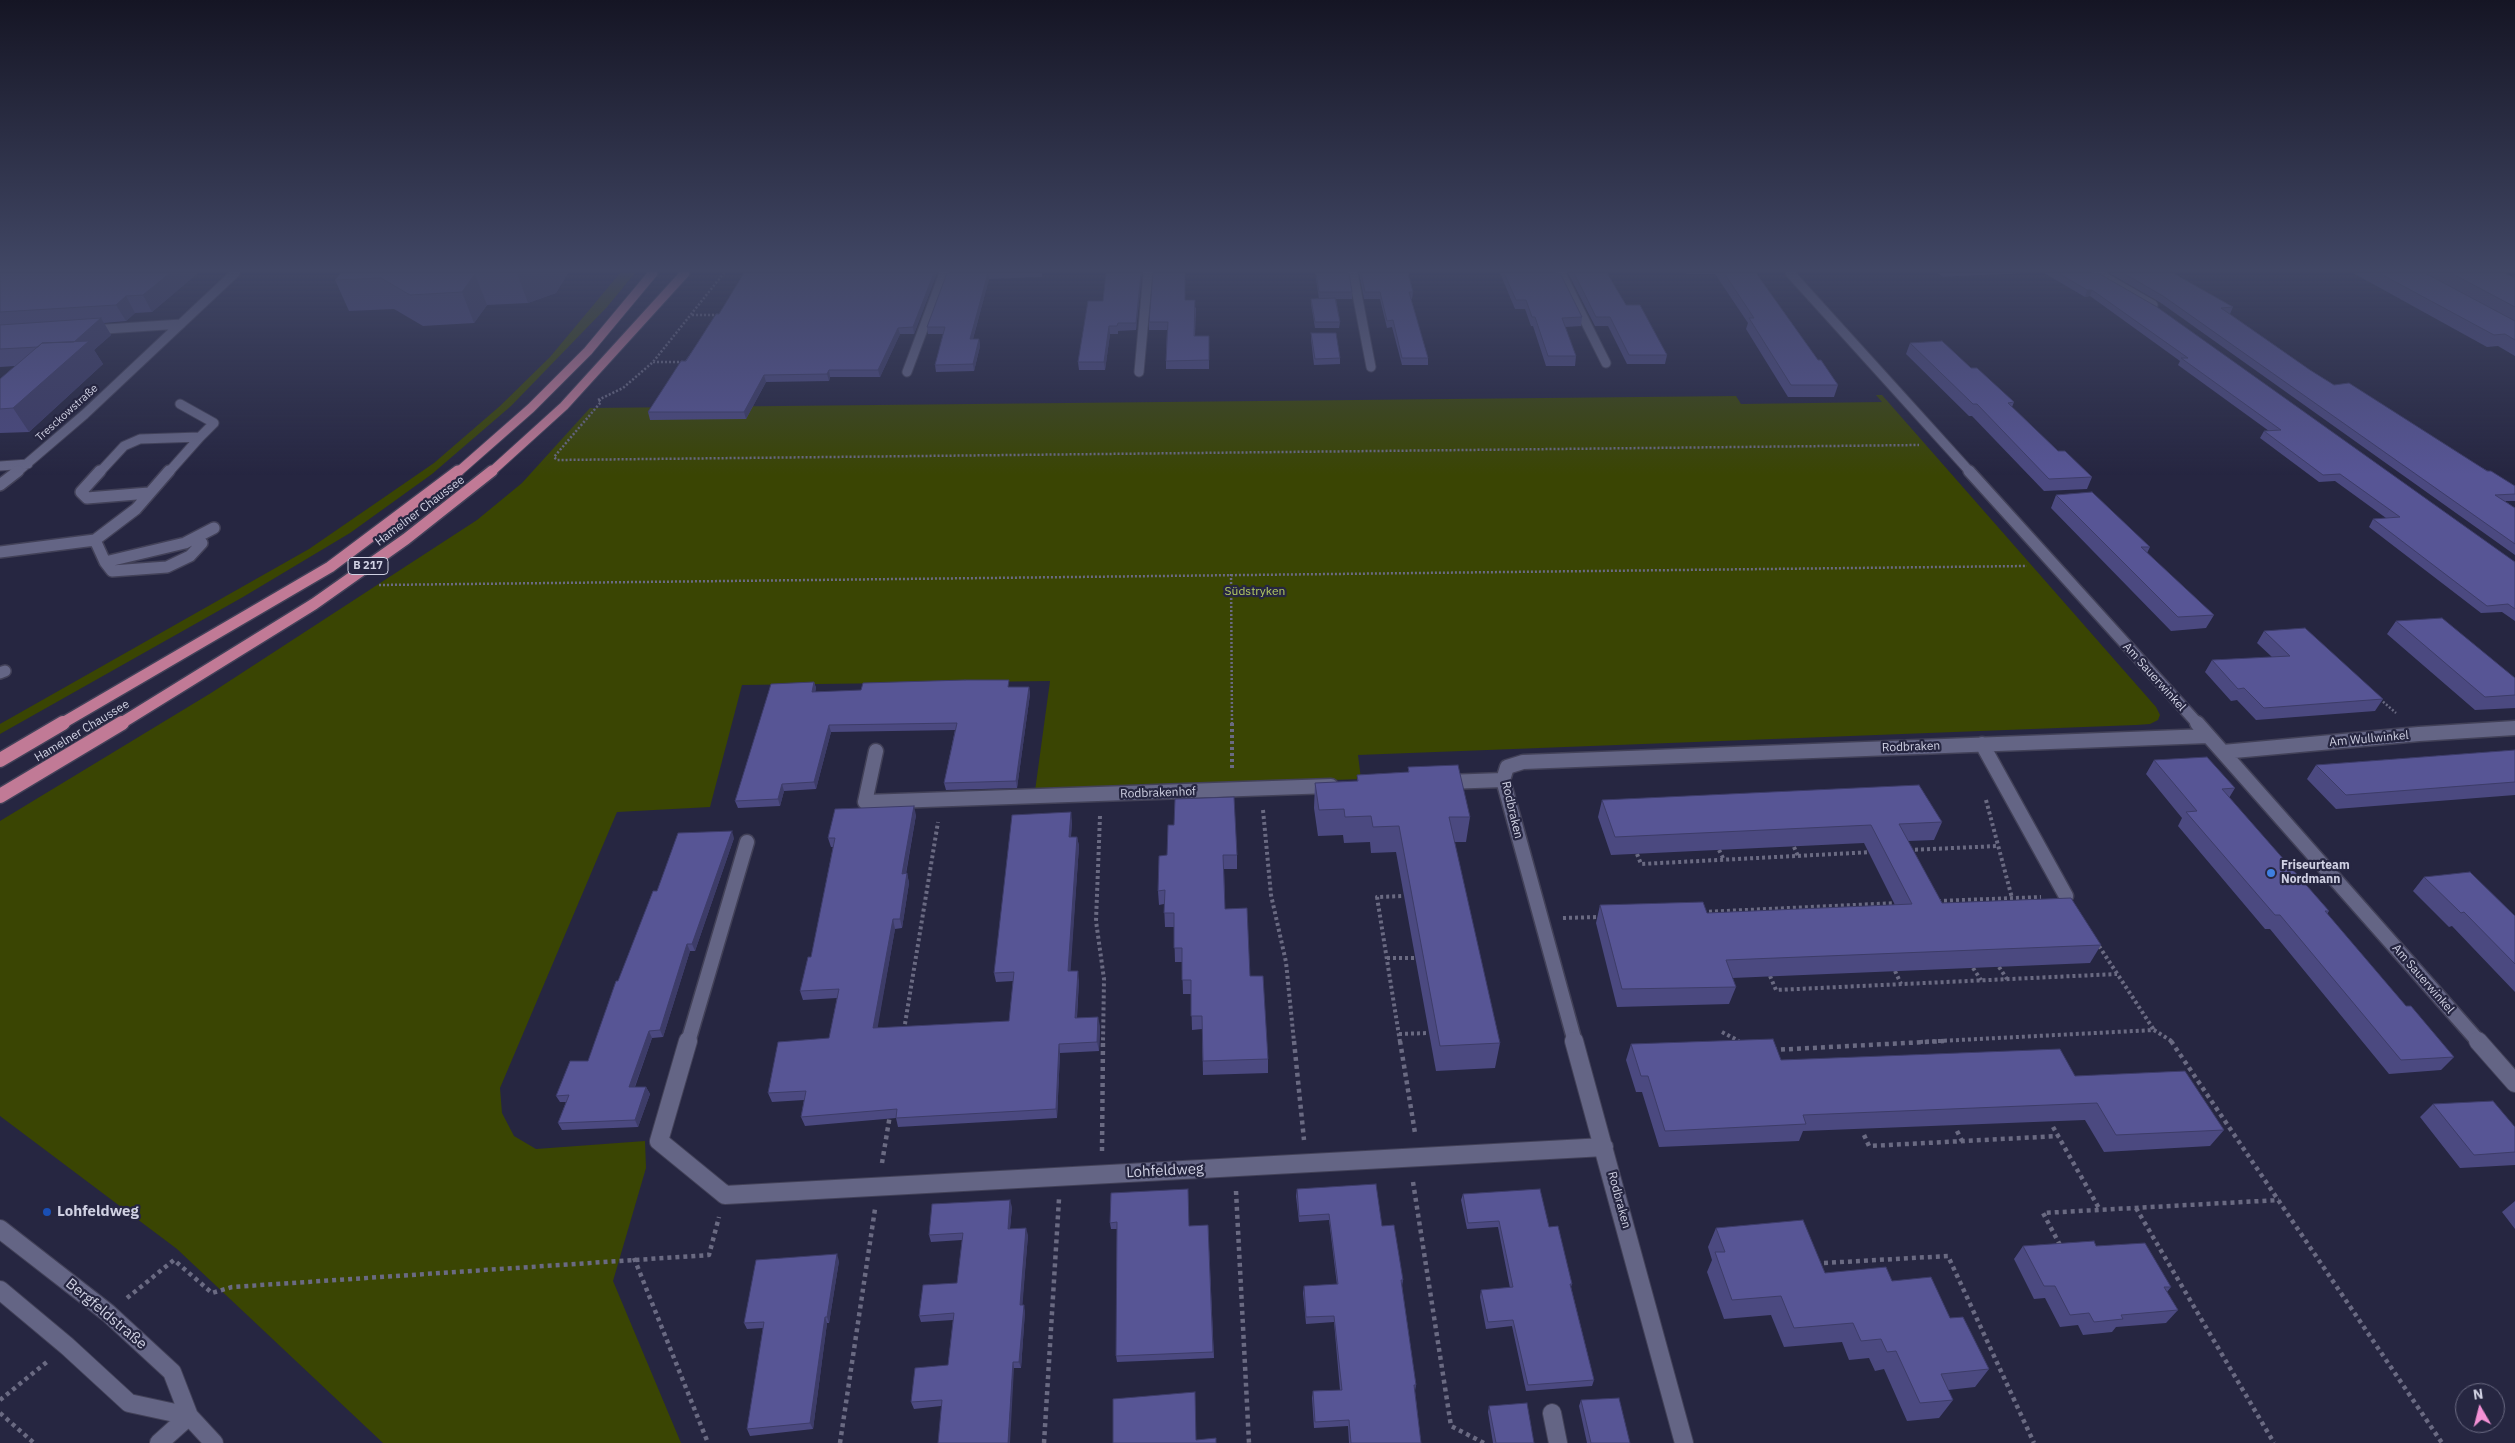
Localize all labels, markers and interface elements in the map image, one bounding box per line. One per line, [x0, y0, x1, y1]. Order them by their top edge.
street label: Tresckowstraße [33, 382, 101, 444]
street label: Hamelner Chaussee [372, 473, 468, 549]
road number: B 217 [348, 558, 388, 574]
park label: Südstryken [1225, 585, 1285, 599]
street label: Am Sauerwinkel [2119, 640, 2189, 714]
street label: Hamelner Chaussee [32, 697, 132, 765]
street label: Am Wullwinkel [2329, 728, 2409, 750]
street label: Rodbraken [1882, 739, 1940, 755]
street label: Rodbraken [1498, 780, 1526, 840]
street label: Rodbrakenhof [1120, 784, 1196, 802]
place label: Friseurteam Nordmann [2281, 859, 2350, 887]
marker: Friseurteam Nordmann [2265, 867, 2277, 879]
street label: Am Sauerwinkel [2389, 941, 2457, 1017]
street label: Lohfeldweg [1126, 1160, 1204, 1182]
street label: Rodbraken [1604, 1170, 1634, 1230]
place label: Lohfeldweg [57, 1203, 139, 1221]
marker: Lohfeldweg [41, 1206, 53, 1218]
street label: Bergfeldstraße [62, 1275, 150, 1353]
north arrow [2455, 1383, 2505, 1433]
text: N [2472, 1385, 2484, 1404]

